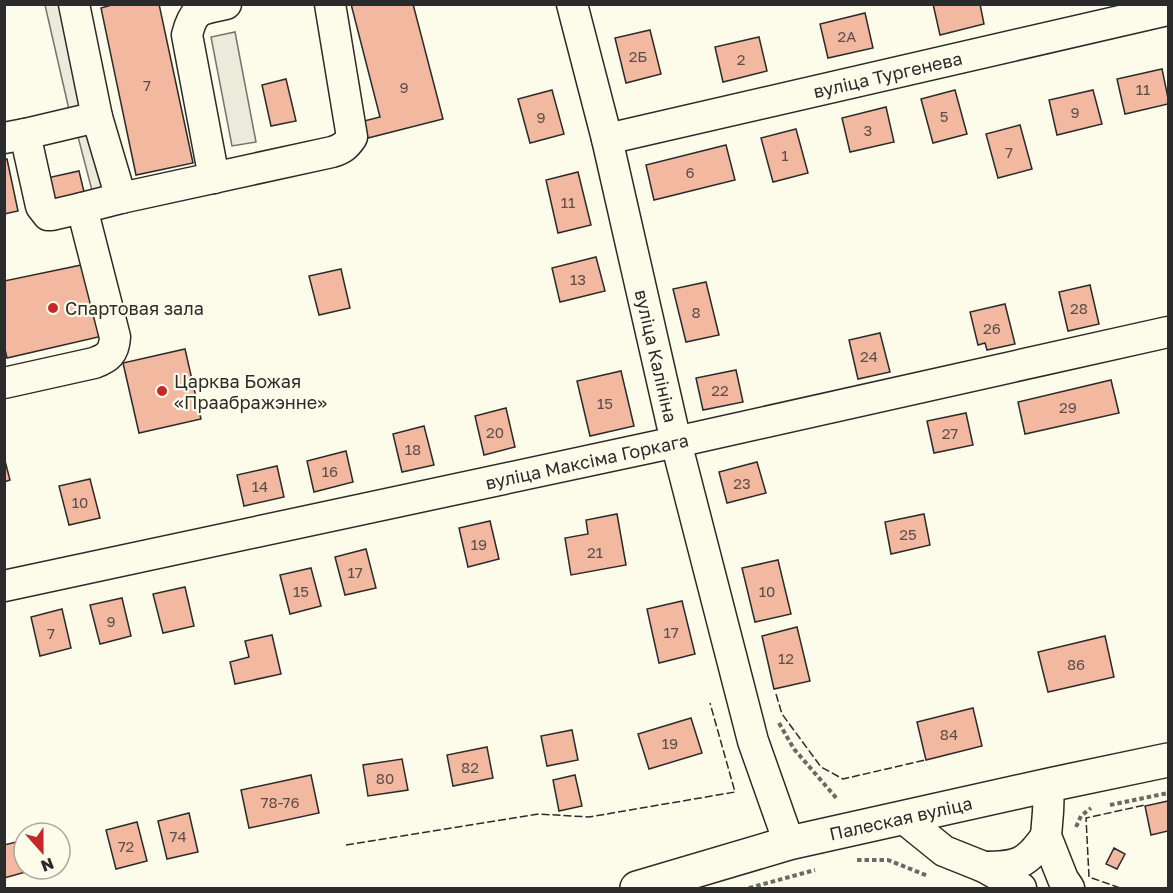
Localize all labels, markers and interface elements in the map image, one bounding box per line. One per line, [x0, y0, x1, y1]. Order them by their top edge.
house number: 2А [838, 27, 856, 45]
house number: 2Б [629, 47, 647, 65]
street label: вуліца Тургенева [811, 47, 964, 102]
house number: 2 [737, 50, 745, 68]
house number: 7 [143, 76, 151, 94]
house number: 9 [399, 78, 409, 96]
house number: 11 [1136, 80, 1150, 98]
house number: 9 [1070, 103, 1080, 121]
house number: 5 [940, 107, 948, 125]
house number: 9 [536, 108, 546, 126]
house number: 3 [864, 121, 872, 139]
house number: 7 [1005, 143, 1013, 161]
house number: 1 [781, 146, 789, 164]
house number: 6 [685, 163, 695, 181]
house number: 11 [561, 193, 575, 211]
house number: 13 [570, 270, 586, 288]
street label: вуліца Калініна [631, 287, 682, 425]
place label: Спартовая зала [65, 297, 204, 319]
house number: 28 [1070, 299, 1088, 317]
marker: Спартовая зала [46, 301, 60, 315]
house number: 8 [691, 303, 701, 321]
house number: 26 [983, 319, 1001, 337]
house number: 24 [860, 347, 878, 365]
place label: Царква Божая «Праабражэнне» [174, 370, 327, 413]
house number: 22 [711, 381, 729, 399]
marker: Царква Божая «Праабражэнне» [155, 384, 169, 398]
house number: 15 [597, 394, 613, 412]
house number: 29 [1059, 398, 1077, 416]
house number: 20 [486, 423, 504, 441]
house number: 27 [942, 424, 958, 442]
street label: вуліца Максіма Горкага [483, 429, 690, 494]
house number: 18 [405, 440, 421, 458]
house number: 16 [322, 462, 338, 480]
house number: 23 [733, 474, 751, 492]
house number: 14 [252, 477, 268, 495]
house number: 10 [72, 493, 88, 511]
house number: 25 [899, 525, 917, 543]
house number: 19 [471, 535, 487, 553]
house number: 21 [587, 543, 603, 561]
house number: 17 [347, 563, 363, 581]
house number: 15 [293, 582, 309, 600]
house number: 10 [759, 582, 775, 600]
house number: 9 [106, 612, 116, 630]
house number: 17 [663, 623, 679, 641]
house number: 7 [47, 624, 55, 642]
house number: 12 [778, 649, 794, 667]
house number: 86 [1067, 655, 1085, 673]
house number: 84 [940, 725, 958, 743]
house number: 19 [662, 734, 678, 752]
house number: 82 [461, 758, 479, 776]
house number: 80 [376, 769, 394, 787]
street label: Палеская вуліца [827, 791, 974, 845]
house number: 78-76 [261, 793, 299, 811]
north arrow [12, 821, 72, 881]
house number: 74 [169, 827, 187, 845]
house number: 72 [118, 837, 134, 855]
text: N [38, 853, 57, 877]

